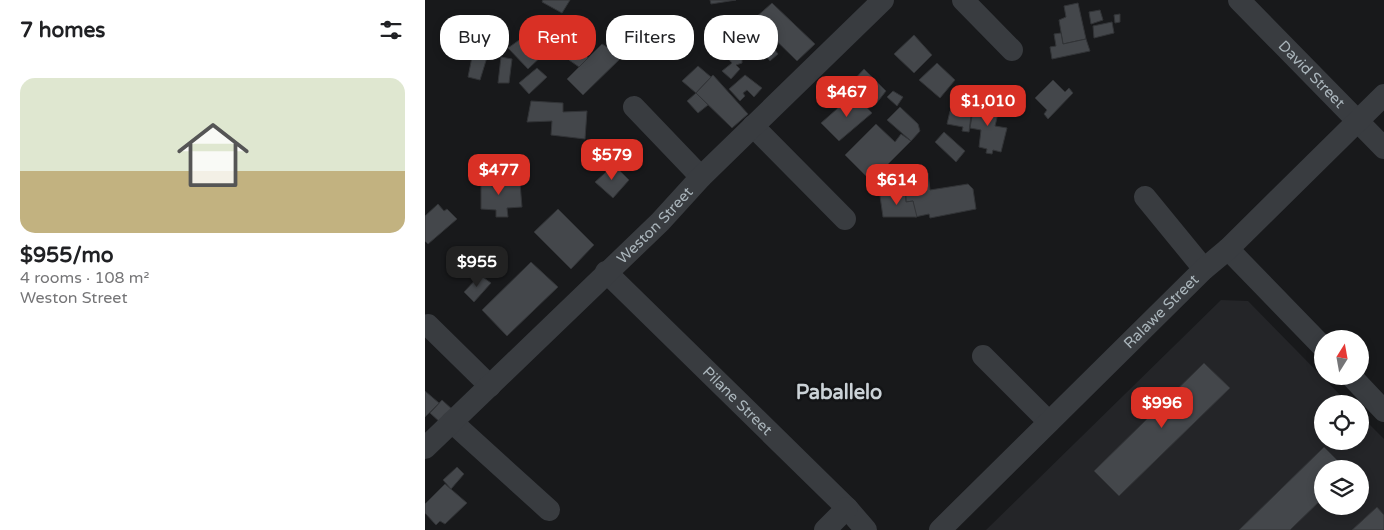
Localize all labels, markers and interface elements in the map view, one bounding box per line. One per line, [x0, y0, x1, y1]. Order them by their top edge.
chip: Buy [440, 15, 509, 60]
chip: Rent [519, 15, 596, 60]
chip: Filters [606, 15, 694, 60]
chip: New [704, 15, 778, 60]
icon: filters [377, 16, 405, 44]
text: 7 homes [20, 18, 105, 43]
street label: David Street [1275, 37, 1349, 112]
pin: $467 [817, 76, 877, 118]
text: $467 [827, 82, 867, 102]
pin: $1,010 [947, 84, 1029, 127]
text: $1,010 [961, 91, 1015, 111]
icon: home [168, 110, 258, 200]
pin: $579 [582, 138, 642, 181]
text: $579 [592, 145, 632, 165]
pin: $477 [469, 154, 529, 196]
text: $477 [479, 160, 519, 180]
pin: $614 [867, 164, 927, 206]
text: $614 [877, 170, 917, 190]
street label: Weston Street [613, 183, 697, 268]
text: $955/mo [20, 243, 114, 268]
pin: $955 [447, 246, 507, 288]
text: $955 [457, 252, 497, 272]
text: 4 rooms · 108 m² [20, 268, 149, 288]
street label: Ralawe Street [1120, 270, 1203, 352]
text: Weston Street [20, 288, 128, 308]
north arrow [1314, 330, 1369, 385]
map controls [1314, 330, 1369, 515]
street label: Pilane Street [699, 363, 776, 439]
district label: Paballelo [796, 381, 882, 405]
pin: $996 [1132, 386, 1192, 429]
text: $996 [1142, 393, 1182, 413]
button: locate [1314, 395, 1369, 450]
button: layers [1314, 460, 1369, 515]

